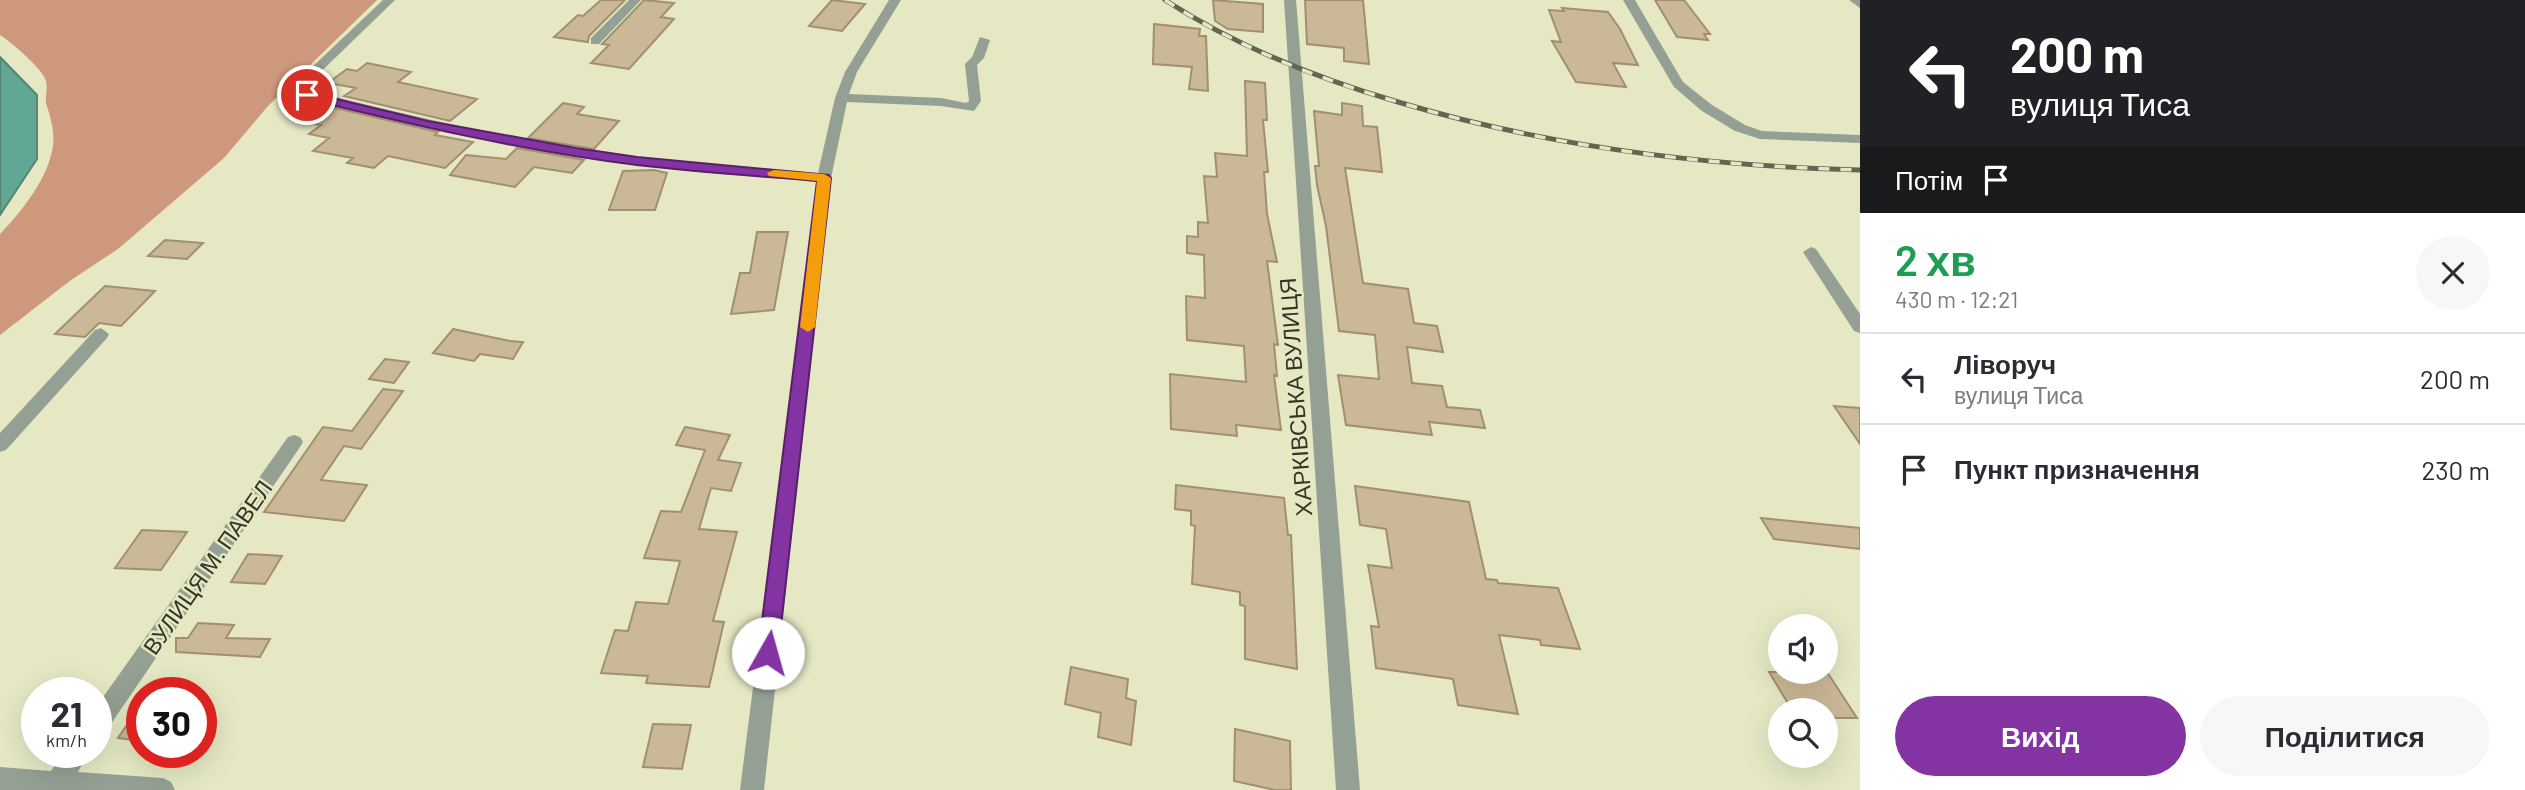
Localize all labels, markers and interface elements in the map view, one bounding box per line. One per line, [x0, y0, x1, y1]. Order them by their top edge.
text: 200 m [2010, 24, 2144, 83]
icon: left [1895, 28, 1986, 119]
pin [277, 65, 337, 125]
icon: arrive [288, 76, 326, 114]
text: вулиця Тиса [2010, 84, 2190, 122]
icon: arrive [1977, 161, 2015, 199]
text: Потім [1895, 164, 1963, 195]
text: 2 хв [1895, 234, 1976, 284]
button: close [2416, 236, 2490, 310]
street label: ХАРКІВСЬКА ВУЛИЦЯ [1273, 277, 1317, 517]
text: 430 m · 12:21 [1895, 285, 2018, 313]
text: Ліворуч [1954, 348, 2056, 379]
icon: left [1895, 360, 1933, 398]
text: 200 m [2420, 363, 2490, 394]
text: вулиця Тиса [1954, 381, 2083, 409]
icon: arrive [1895, 451, 1933, 489]
text: Пункт призначення [1954, 453, 2200, 484]
text: 230 m [2421, 454, 2490, 485]
street label: ВУЛИЦЯ М. ПАВЕЛ [136, 475, 278, 659]
map controls [1768, 614, 1838, 768]
button: sound [1768, 614, 1838, 684]
position arrow [731, 616, 805, 690]
speed limit sign: 30 [126, 677, 217, 768]
text: 21 [51, 692, 82, 734]
button: Вихід [1895, 696, 2186, 776]
button: Поділитися [2200, 696, 2490, 776]
button: search [1768, 698, 1838, 768]
text: km/h [46, 729, 87, 751]

